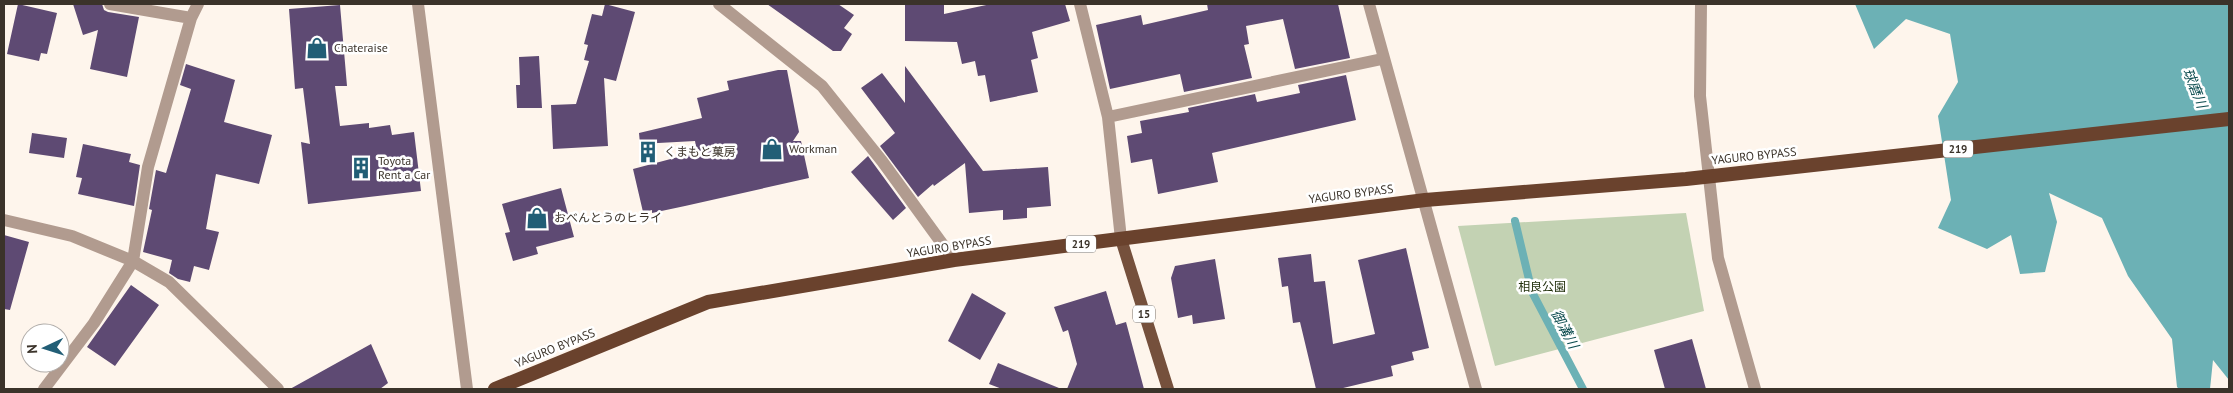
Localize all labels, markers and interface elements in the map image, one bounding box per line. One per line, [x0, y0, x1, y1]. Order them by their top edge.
shop icon: Chateraise [304, 35, 330, 61]
place label: Chateraise [334, 40, 388, 55]
water label: 球磨川 [2179, 65, 2212, 113]
shop icon: Workman [759, 136, 785, 162]
building icon: くまもと菓房 [635, 139, 661, 165]
road number: 219 [1943, 140, 1973, 158]
place label: Workman [789, 141, 837, 156]
place label: くまもと菓房 [664, 144, 736, 159]
street label: YAGURO BYPASS [1711, 144, 1797, 167]
place label: Toyota Rent a Car [378, 153, 430, 182]
building icon: Toyota Rent a Car [348, 155, 374, 181]
street label: YAGURO BYPASS [1308, 181, 1394, 206]
shop icon: おべんとうのヒライ [524, 205, 550, 231]
place label: おべんとうのヒライ [554, 210, 662, 225]
street label: YAGURO BYPASS [906, 232, 992, 261]
road number: 219 [1066, 235, 1096, 252]
park label: 相良公園 [1518, 279, 1566, 294]
road number: 15 [1133, 306, 1155, 322]
water label: 御溝川 [1547, 306, 1584, 354]
north arrow [20, 323, 70, 373]
street label: YAGURO BYPASS [512, 325, 597, 370]
text: N [23, 344, 41, 354]

